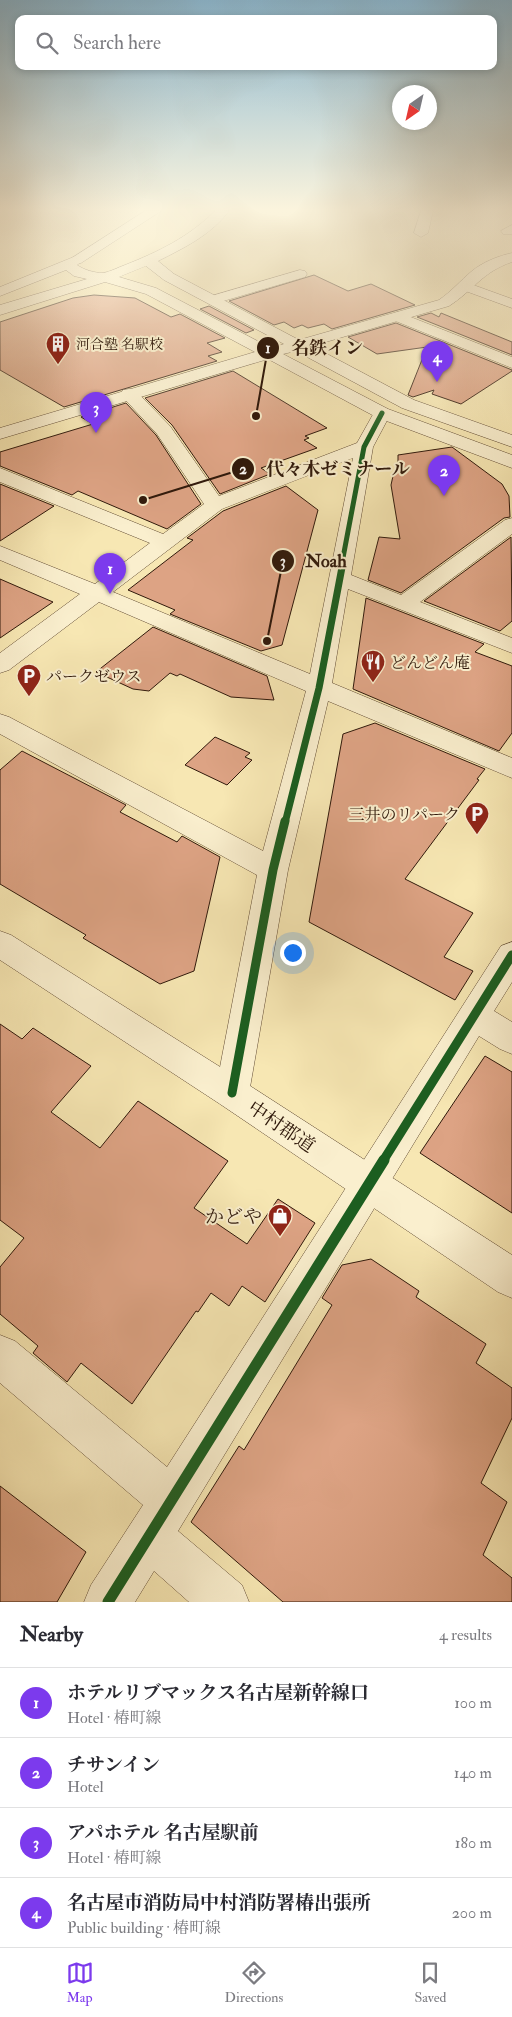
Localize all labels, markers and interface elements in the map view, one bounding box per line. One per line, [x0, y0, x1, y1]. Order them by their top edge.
search box [15, 15, 497, 70]
icon: search [33, 29, 61, 57]
text: Search here [73, 31, 161, 55]
north arrow [392, 85, 437, 130]
building icon: 河合塾 名駅校 [45, 331, 71, 365]
callout: 名鉄イン [256, 331, 373, 364]
place label: 河合塾 名駅校 [76, 336, 163, 353]
text: 名鉄イン [291, 337, 363, 360]
text: 1 [265, 339, 271, 358]
pin: 4 [421, 341, 453, 382]
pin: 3 [80, 392, 112, 433]
callout: 代々木ゼミナール [231, 452, 420, 485]
pin: 2 [428, 455, 460, 496]
text: 代々木ゼミナール [266, 458, 410, 481]
text: 2 [239, 460, 247, 479]
callout: Noah [270, 545, 357, 578]
text: Noah [304, 550, 347, 573]
text: 3 [280, 552, 286, 571]
pin: 1 [94, 553, 126, 594]
restaurant icon: どんどん庵 [360, 649, 386, 683]
place label: どんどん庵 [390, 653, 470, 673]
parking icon: パークゼウス [16, 663, 42, 697]
place label: パークゼウス [46, 667, 142, 687]
parking icon: 三井のリパーク [464, 801, 490, 835]
place label: 三井のリパーク [348, 805, 460, 825]
your location [280, 940, 306, 966]
street label: 中村郡道 [243, 1096, 320, 1158]
shop icon: かどや [267, 1203, 293, 1237]
place label: かどや [205, 1205, 262, 1229]
text: Nearby [20, 1621, 83, 1648]
text: 4 results [439, 1625, 492, 1645]
text: ホテルリブマックス名古屋新幹線口 [67, 1681, 369, 1705]
text: 1 [33, 1693, 39, 1713]
text: 100 m [454, 1693, 492, 1713]
text: Hotel · 椿町線 [67, 1708, 161, 1728]
text: チサンイン [67, 1753, 160, 1777]
text: 2 [32, 1763, 40, 1783]
text: 140 m [454, 1763, 492, 1783]
text: Hotel [67, 1777, 104, 1797]
text: アパホテル 名古屋駅前 [67, 1821, 259, 1845]
text: 3 [33, 1833, 39, 1853]
text: 180 m [455, 1833, 492, 1853]
text: Hotel · 椿町線 [67, 1848, 161, 1868]
text: 名古屋市消防局中村消防署椿出張所 [67, 1891, 371, 1915]
text: 4 [32, 1903, 40, 1923]
text: 200 m [452, 1903, 492, 1923]
text: Public building · 椿町線 [67, 1918, 221, 1938]
tab: Map [66, 1959, 94, 2006]
tab: Directions [225, 1959, 283, 2006]
tab: Saved [414, 1959, 446, 2006]

